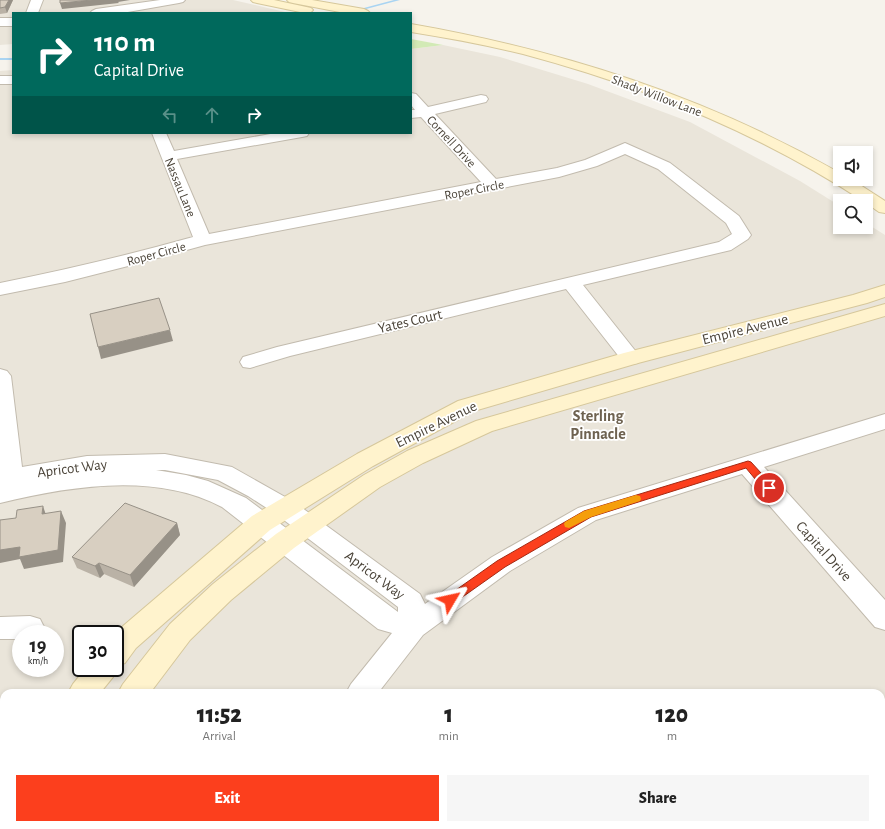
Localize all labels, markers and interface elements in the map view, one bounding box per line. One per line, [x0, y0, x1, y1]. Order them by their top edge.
icon: right [28, 28, 80, 80]
text: 110 m [94, 29, 156, 57]
text: Capital Drive [94, 62, 184, 80]
street label: Shady Willow Lane [610, 73, 703, 120]
icon: left [159, 104, 181, 126]
icon: ahead [201, 104, 223, 126]
icon: right [243, 104, 265, 126]
street label: Cornell Drive [424, 114, 478, 170]
map controls [833, 146, 873, 234]
button: sound [833, 146, 873, 186]
street label: Nassau Lane [162, 156, 197, 219]
street label: Roper Circle [443, 178, 505, 203]
button: search [833, 194, 873, 234]
street label: Roper Circle [126, 240, 187, 269]
street label: Yates Court [377, 307, 444, 336]
street label: Empire Avenue [700, 312, 790, 347]
street label: Empire Avenue [393, 398, 479, 451]
district label: Sterling Pinnacle [570, 408, 626, 442]
street label: Apricot Way [36, 457, 109, 480]
pin [752, 471, 786, 505]
icon: arrive [758, 477, 780, 499]
street label: Capital Drive [793, 518, 854, 584]
street label: Apricot Way [342, 548, 408, 603]
position arrow [429, 579, 471, 621]
speed limit sign: 30 [72, 625, 124, 677]
text: 19 [30, 636, 46, 656]
text: km/h [28, 656, 48, 666]
text: 11:52 [197, 703, 242, 727]
text: 1 [444, 703, 453, 727]
text: 120 [656, 703, 688, 727]
text: Arrival [203, 730, 236, 743]
text: min [439, 730, 459, 743]
text: m [667, 730, 677, 743]
button: Exit [16, 775, 439, 821]
button: Share [447, 775, 869, 821]

